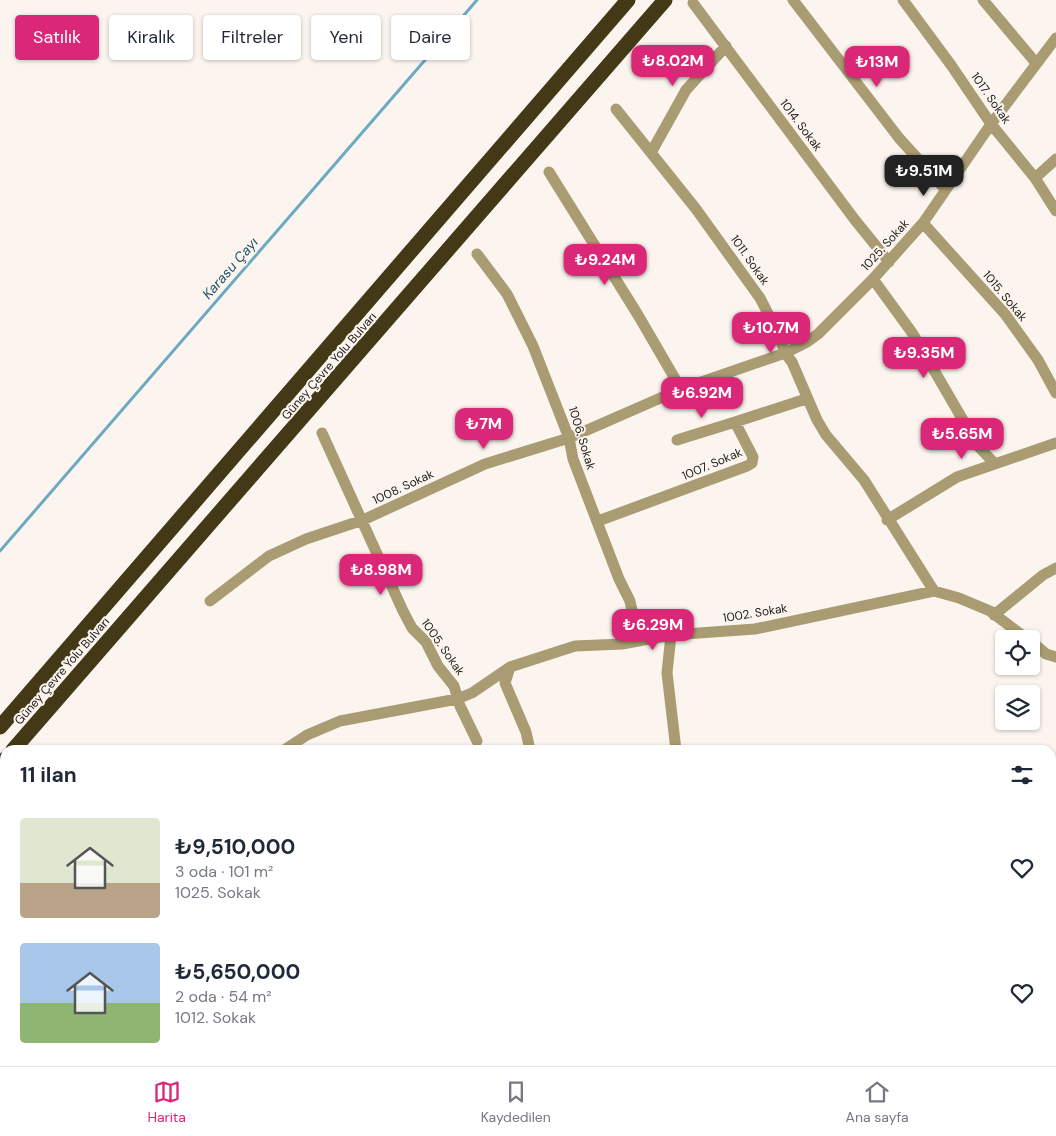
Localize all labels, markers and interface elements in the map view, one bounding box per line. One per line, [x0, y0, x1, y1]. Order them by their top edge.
chip: Satılık [15, 15, 99, 60]
chip: Kiralık [109, 15, 193, 60]
chip: Filtreler [203, 15, 301, 60]
chip: Yeni [311, 15, 381, 60]
chip: Daire [391, 15, 470, 60]
pin: ₺8.02M [632, 44, 714, 87]
pin: ₺13M [847, 46, 907, 88]
text: ₺8.02M [642, 50, 704, 71]
text: ₺13M [856, 51, 898, 72]
street label: 1017. Sokak [967, 69, 1015, 127]
street label: 1014. Sokak [776, 96, 826, 154]
pin: ₺9.51M [883, 154, 965, 197]
text: ₺9.51M [896, 160, 952, 181]
street label: 1025. Sokak [858, 216, 912, 274]
street label: 1011. Sokak [727, 232, 773, 288]
water label: Karasu Çayı [198, 233, 262, 303]
pin: ₺9.24M [564, 244, 646, 286]
text: ₺9.24M [575, 249, 635, 270]
street label: 1015. Sokak [979, 267, 1031, 325]
street label: Güney Çevre Yolu Bulvarı [278, 309, 380, 423]
pin: ₺10.7M [730, 312, 812, 354]
text: ₺10.7M [743, 317, 799, 338]
pin: ₺9.35M [883, 336, 965, 379]
text: ₺9.35M [894, 342, 954, 363]
pin: ₺6.92M [661, 376, 743, 419]
text: ₺6.92M [672, 382, 732, 403]
street label: 1006. Sokak [565, 404, 599, 472]
pin: ₺7M [460, 408, 508, 450]
text: ₺7M [466, 413, 502, 434]
pin: ₺5.65M [921, 418, 1003, 460]
text: ₺5.65M [932, 423, 992, 444]
street label: 1007. Sokak [679, 444, 745, 484]
street label: 1008. Sokak [370, 466, 436, 508]
pin: ₺8.98M [340, 554, 422, 596]
text: ₺8.98M [350, 559, 412, 580]
street label: 1002. Sokak [722, 600, 788, 626]
pin: ₺6.29M [612, 608, 694, 651]
street label: Güney Çevre Yolu Bulvarı [11, 614, 113, 728]
text: ₺6.29M [623, 614, 683, 635]
street label: 1005. Sokak [418, 616, 468, 678]
map controls [995, 630, 1040, 730]
button: locate [995, 630, 1040, 675]
button: layers [995, 685, 1040, 730]
text: 11 ilan [20, 761, 77, 789]
icon: filters [1008, 761, 1036, 789]
text: ₺9,510,000 [175, 833, 295, 861]
icon: home [60, 838, 120, 898]
icon: heart [1008, 854, 1036, 882]
text: 3 oda · 101 m² [175, 861, 273, 882]
text: 1025. Sokak [175, 882, 261, 903]
text: ₺5,650,000 [175, 958, 300, 986]
icon: home [60, 963, 120, 1023]
icon: heart [1008, 979, 1036, 1007]
text: 2 oda · 54 m² [175, 986, 272, 1007]
text: 1012. Sokak [175, 1007, 256, 1028]
tab: Harita [147, 1078, 186, 1126]
tab: Kaydedilen [481, 1078, 551, 1126]
tab: Ana sayfa [846, 1078, 909, 1126]

